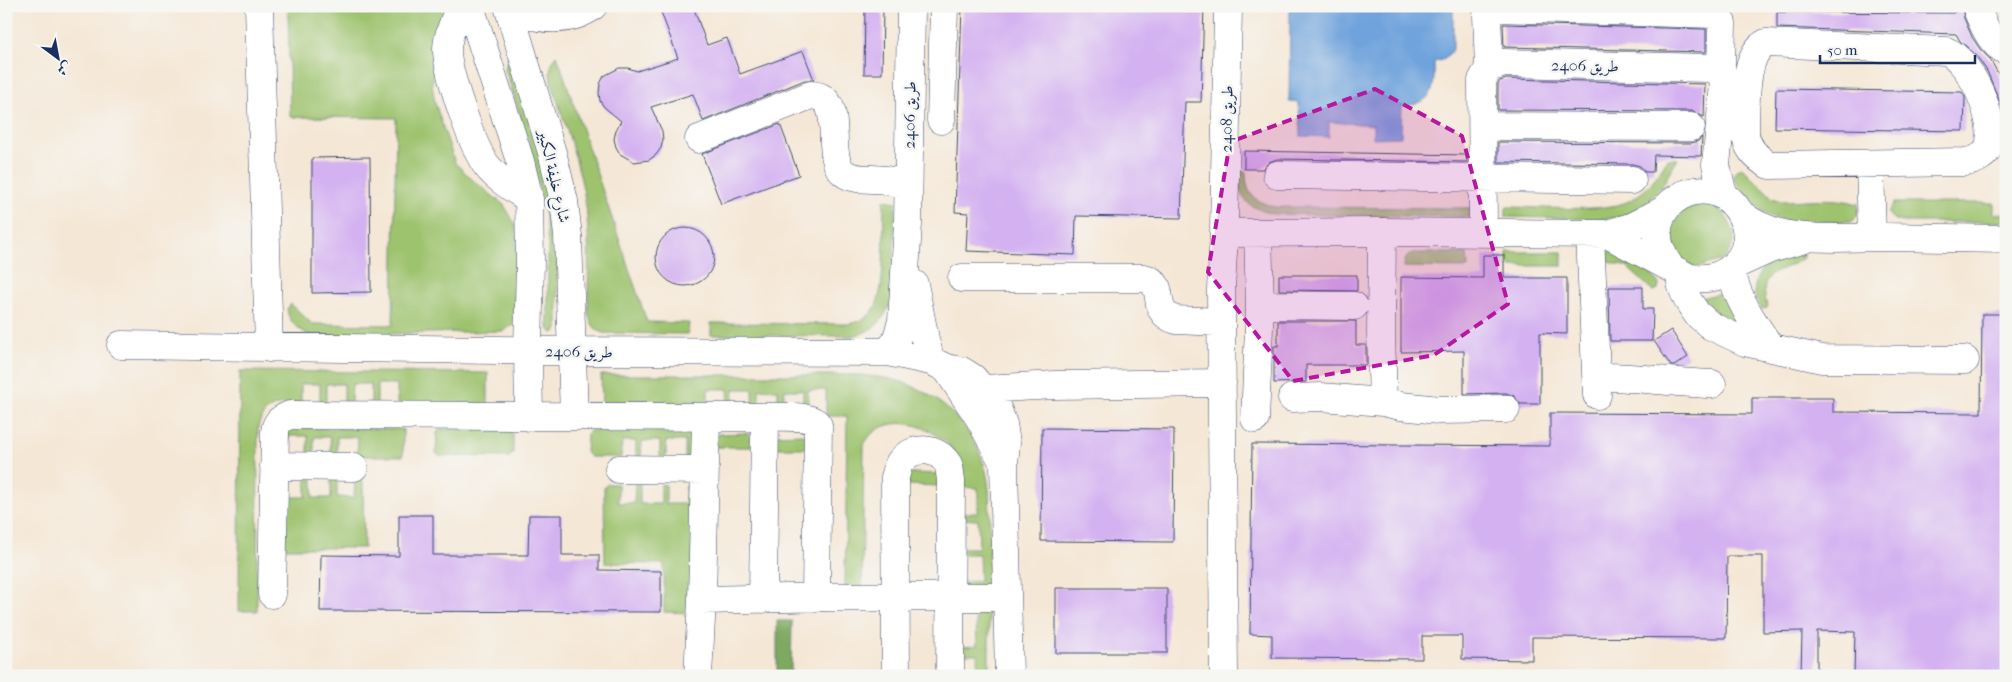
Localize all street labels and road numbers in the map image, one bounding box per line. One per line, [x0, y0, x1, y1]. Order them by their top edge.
street label: طريق 2406 [1551, 55, 1619, 77]
street label: طريق 2406 [899, 81, 921, 149]
street label: طريق 2408 [1216, 85, 1238, 153]
street label: شارع خليفة الكبير [530, 126, 574, 225]
street label: طريق 2406 [545, 341, 613, 363]

